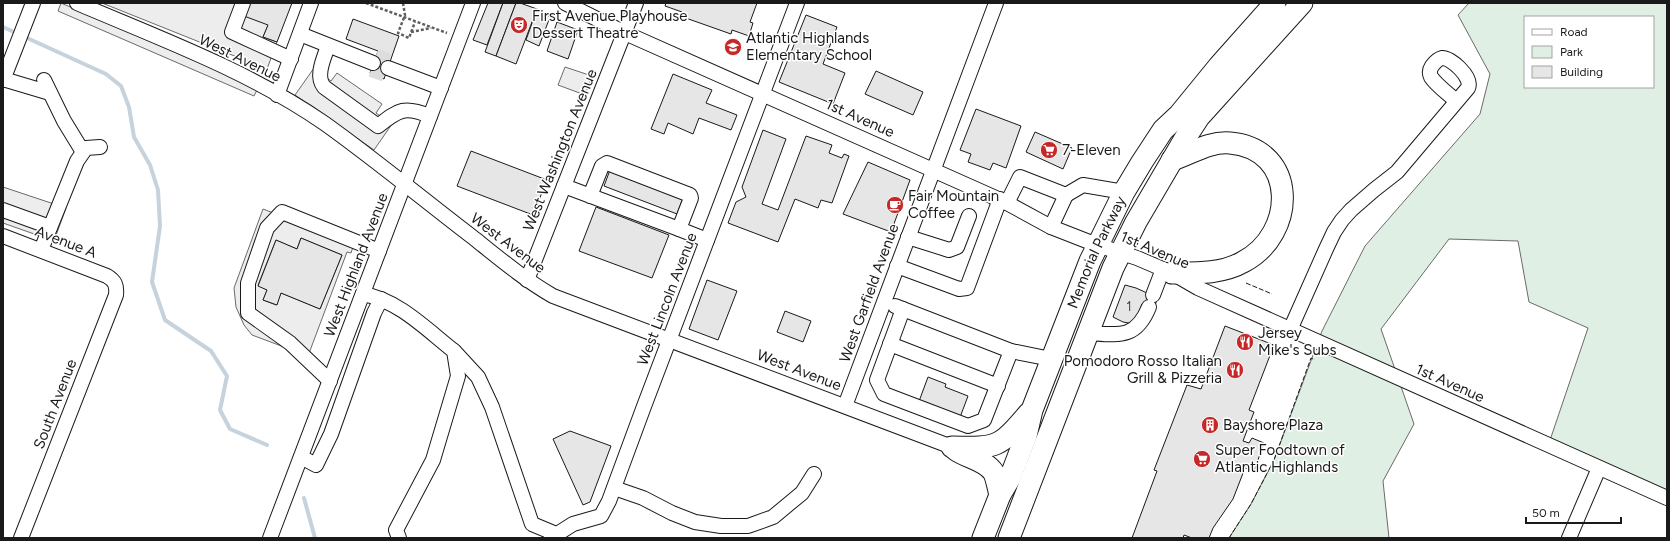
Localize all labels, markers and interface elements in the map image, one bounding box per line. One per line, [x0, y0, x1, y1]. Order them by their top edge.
place label: First Avenue Playhouse Dessert Theatre [532, 7, 688, 42]
theatre icon: First Avenue Playhouse Dessert Theatre [509, 15, 529, 35]
legend [1524, 16, 1654, 88]
text: Road [1560, 25, 1588, 39]
place label: Atlantic Highlands Elementary School [746, 29, 872, 64]
street label: West Avenue [196, 30, 284, 86]
school or university icon: Atlantic Highlands Elementary School [723, 37, 743, 57]
text: Park [1560, 45, 1583, 59]
text: Building [1560, 65, 1603, 79]
street label: West Washington Avenue [519, 66, 601, 234]
street label: 1st Avenue [823, 95, 897, 141]
supermarket icon: 7-Eleven [1039, 140, 1059, 160]
place label: 7-Eleven [1062, 141, 1121, 159]
place label: Fair Mountain Coffee [908, 187, 999, 222]
street label: West Highland Avenue [320, 190, 392, 340]
street label: Memorial Parkway [1063, 193, 1130, 311]
cafe icon: Fair Mountain Coffee [885, 195, 905, 215]
street label: West Avenue [467, 209, 549, 277]
street label: West Garfield Avenue [836, 221, 902, 365]
street label: Avenue A [33, 222, 99, 262]
street label: 1st Avenue [1118, 227, 1192, 273]
street label: West Lincoln Avenue [633, 230, 701, 368]
house number: 1 [1126, 299, 1132, 314]
place label: Jersey Mike's Subs [1258, 324, 1337, 359]
restaurant icon: Jersey Mike's Subs [1235, 332, 1255, 352]
street label: West Avenue [754, 346, 844, 394]
place label: Pomodoro Rosso Italian Grill & Pizzeria [1064, 352, 1222, 387]
street label: South Avenue [30, 357, 80, 451]
restaurant icon: Pomodoro Rosso Italian Grill & Pizzeria [1225, 360, 1245, 380]
street label: 1st Avenue [1413, 360, 1487, 406]
building icon: Bayshore Plaza [1200, 415, 1220, 435]
place label: Bayshore Plaza [1223, 416, 1323, 434]
place label: Super Foodtown of Atlantic Highlands [1215, 441, 1345, 476]
supermarket icon: Super Foodtown of Atlantic Highlands [1192, 449, 1212, 469]
scale bar [1526, 499, 1621, 525]
text: 50 m [1532, 506, 1560, 520]

